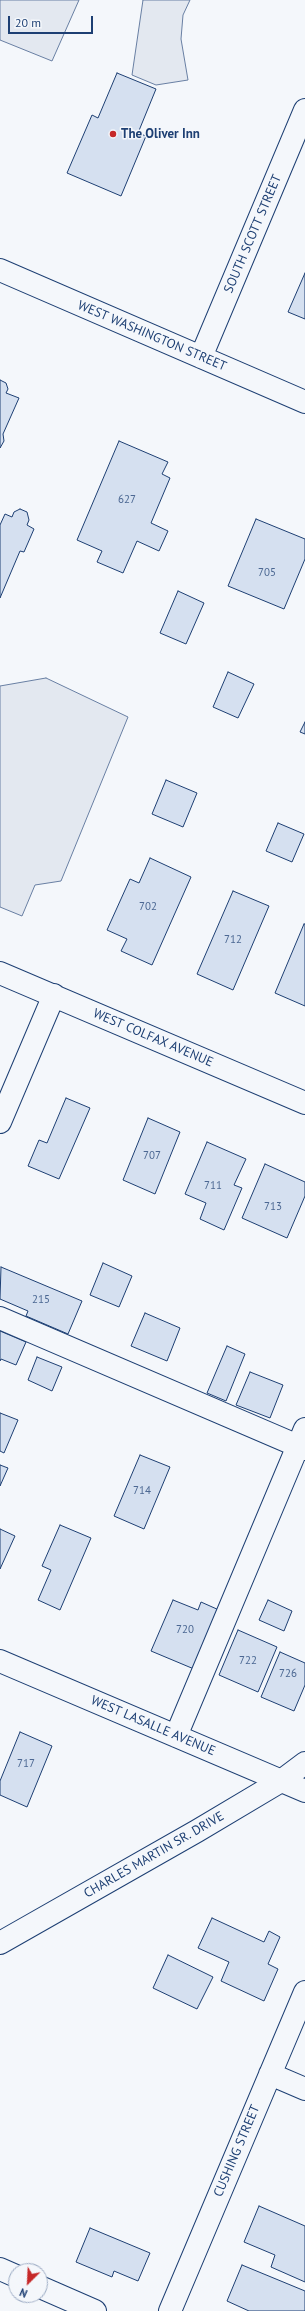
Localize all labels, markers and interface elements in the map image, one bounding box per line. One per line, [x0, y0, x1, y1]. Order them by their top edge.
scale bar [10, 8, 95, 34]
text: 20 m [15, 15, 41, 30]
place label: The Oliver Inn [121, 126, 200, 142]
marker: The Oliver Inn [108, 129, 118, 139]
street label: SOUTH SCOTT STREET [221, 172, 285, 296]
street label: WEST WASHINGTON STREET [75, 298, 229, 374]
house number: 627 [118, 493, 136, 507]
house number: 705 [258, 566, 276, 580]
house number: 702 [139, 900, 157, 914]
house number: 712 [224, 933, 242, 947]
street label: WEST COLFAX AVENUE [91, 1006, 215, 1070]
house number: 707 [143, 1149, 161, 1163]
house number: 711 [204, 1179, 222, 1193]
house number: 713 [264, 1200, 282, 1214]
house number: 215 [32, 1293, 50, 1307]
house number: 714 [133, 1484, 151, 1498]
house number: 720 [176, 1623, 194, 1637]
house number: 722 [239, 1654, 257, 1668]
house number: 726 [279, 1667, 297, 1681]
street label: WEST LASALLE AVENUE [88, 1693, 218, 1759]
house number: 717 [17, 1757, 35, 1771]
street label: CHARLES MARTIN SR. DRIVE [81, 1809, 227, 1901]
street label: CUSHING STREET [211, 2103, 263, 2199]
north arrow [8, 2263, 48, 2303]
text: N [17, 2285, 30, 2301]

